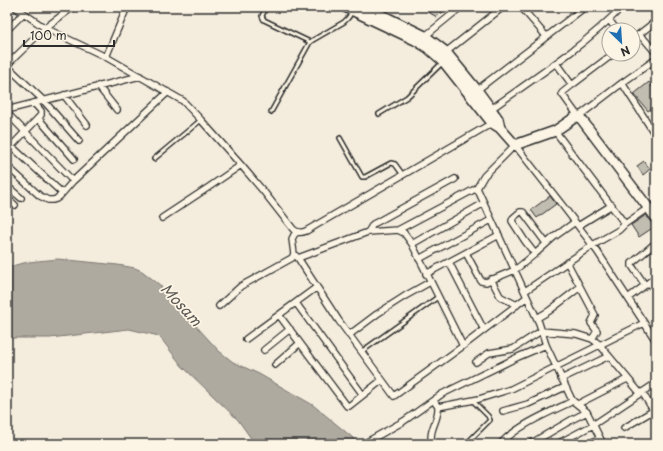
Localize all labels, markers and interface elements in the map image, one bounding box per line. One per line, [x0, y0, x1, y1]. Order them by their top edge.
scale bar [24, 22, 114, 48]
north arrow [601, 22, 641, 62]
text: 100 m [30, 26, 67, 44]
text: N [618, 42, 633, 61]
water label: Mosam [156, 277, 209, 331]

